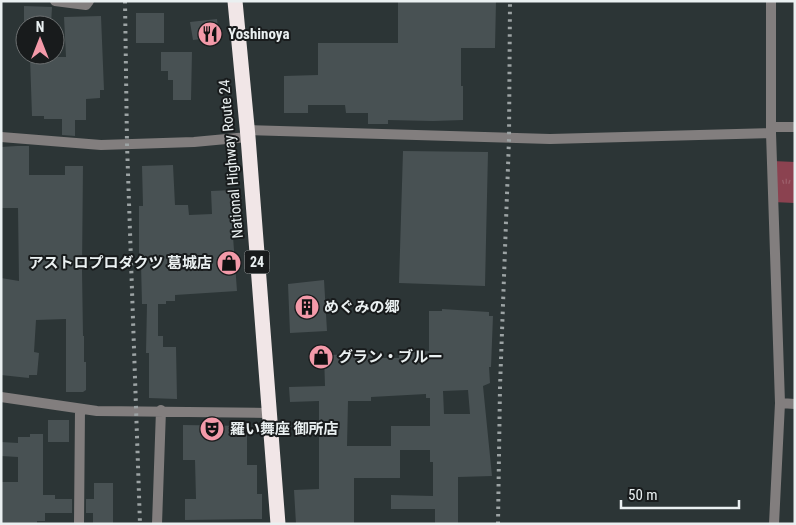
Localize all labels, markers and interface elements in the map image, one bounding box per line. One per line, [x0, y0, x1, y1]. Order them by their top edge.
north arrow [15, 15, 65, 65]
text: N [36, 19, 44, 35]
restaurant icon: Yoshinoya [197, 21, 223, 47]
place label: Yoshinoya [228, 25, 289, 43]
street label: National Highway Route 24 [215, 79, 247, 239]
shop icon: アストロプロダクツ 葛城店 [216, 250, 242, 276]
road number: 24 [244, 250, 270, 274]
place label: アストロプロダクツ 葛城店 [29, 254, 212, 272]
building icon: めぐみの郷 [294, 294, 320, 320]
place label: めぐみの郷 [324, 298, 399, 316]
shop icon: グラン・ブルー [308, 344, 334, 370]
place label: グラン・ブルー [338, 348, 443, 366]
theatre icon: 羅い舞座 御所店 [199, 416, 225, 442]
place label: 羅い舞座 御所店 [230, 420, 338, 438]
scale bar [621, 478, 738, 510]
text: 50 m [628, 486, 658, 504]

